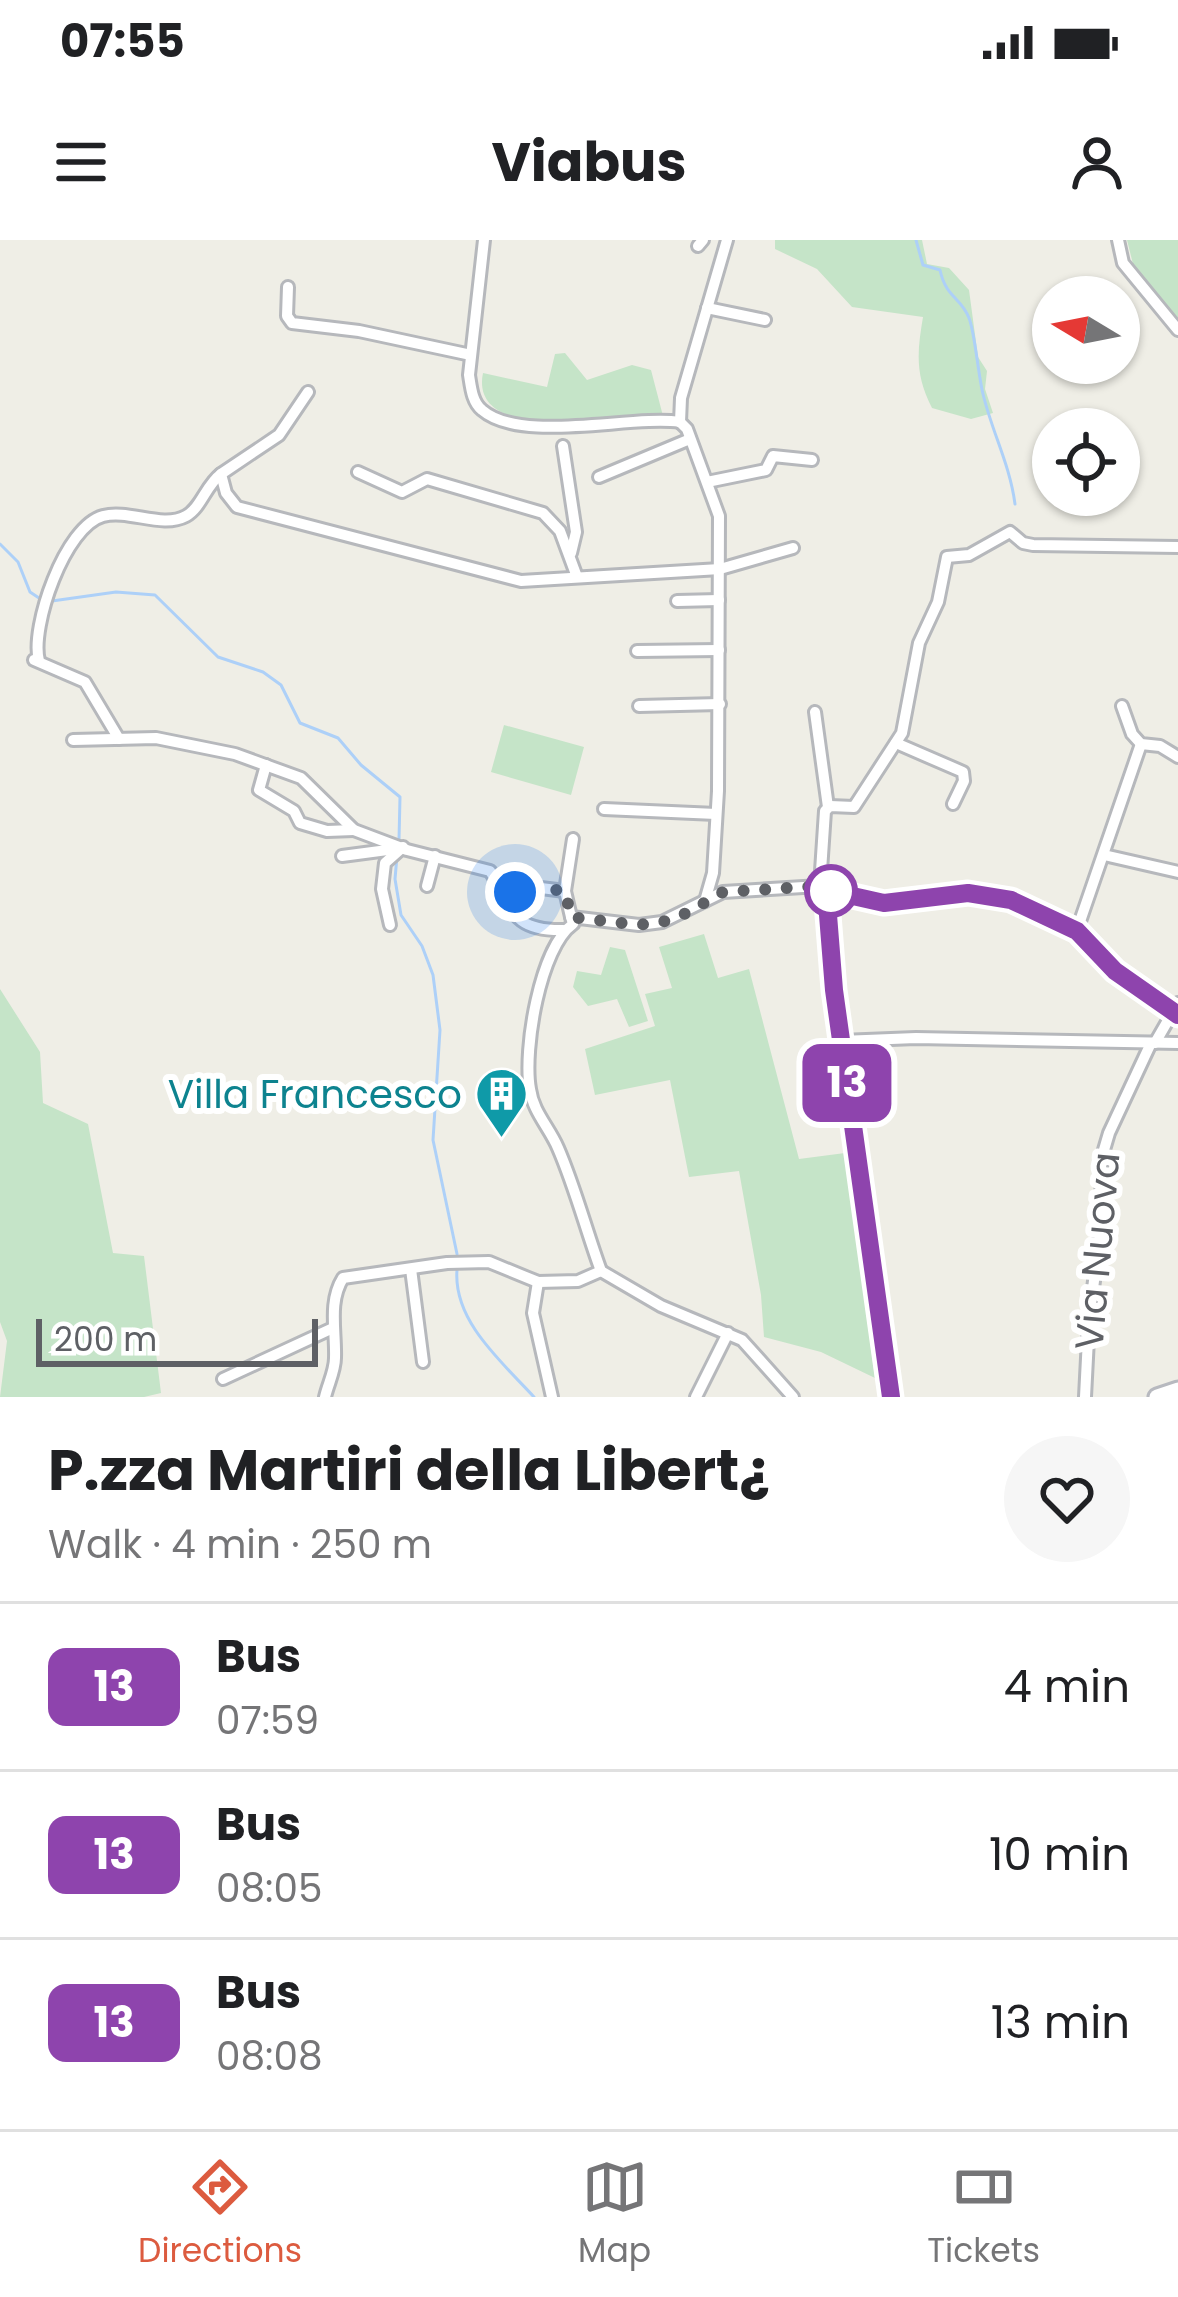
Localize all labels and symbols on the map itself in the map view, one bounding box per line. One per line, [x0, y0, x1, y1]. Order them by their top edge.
north arrow [1032, 276, 1140, 384]
your location [485, 862, 545, 922]
unlabelled marker [806, 866, 856, 916]
line badge: 13 [793, 1044, 901, 1122]
building icon: Villa Francesco [473, 1066, 529, 1140]
place label: Villa Francesco [168, 1067, 462, 1122]
street label: Via Nuova [1061, 1150, 1134, 1352]
scale bar [36, 1313, 318, 1366]

